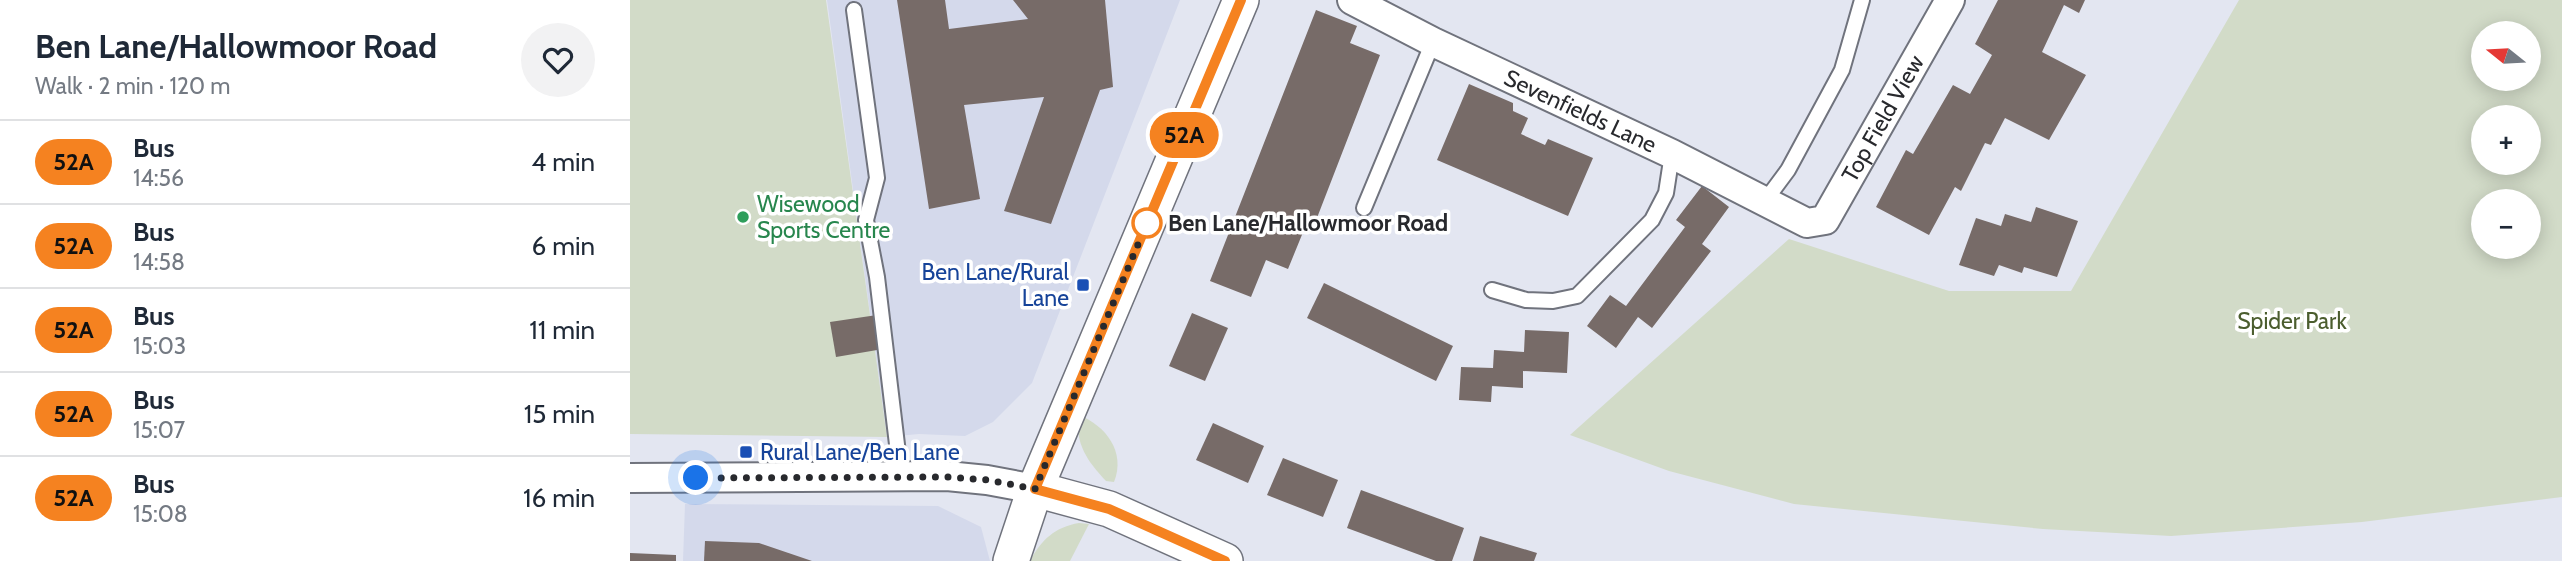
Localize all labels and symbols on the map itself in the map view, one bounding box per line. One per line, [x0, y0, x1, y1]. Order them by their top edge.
north arrow [2471, 21, 2541, 91]
street label: Top Field View [1836, 50, 1930, 187]
street label: Sevenfields Lane [1500, 63, 1661, 159]
line badge: 52A [1144, 112, 1224, 158]
place label: Wisewood Sports Centre [757, 190, 890, 244]
marker: Ben Lane/Hallowmoor Road [1132, 208, 1162, 238]
marker: Wisewood Sports Centre [735, 209, 751, 225]
place label: Ben Lane/Hallowmoor Road [1168, 209, 1448, 237]
place label: Ben Lane/Rural Lane [922, 258, 1070, 312]
marker: Ben Lane/Rural Lane [1075, 277, 1091, 293]
park label: Spider Park [2237, 307, 2347, 335]
place label: Rural Lane/Ben Lane [760, 438, 960, 466]
marker: Rural Lane/Ben Lane [738, 444, 754, 460]
your location [678, 460, 713, 495]

